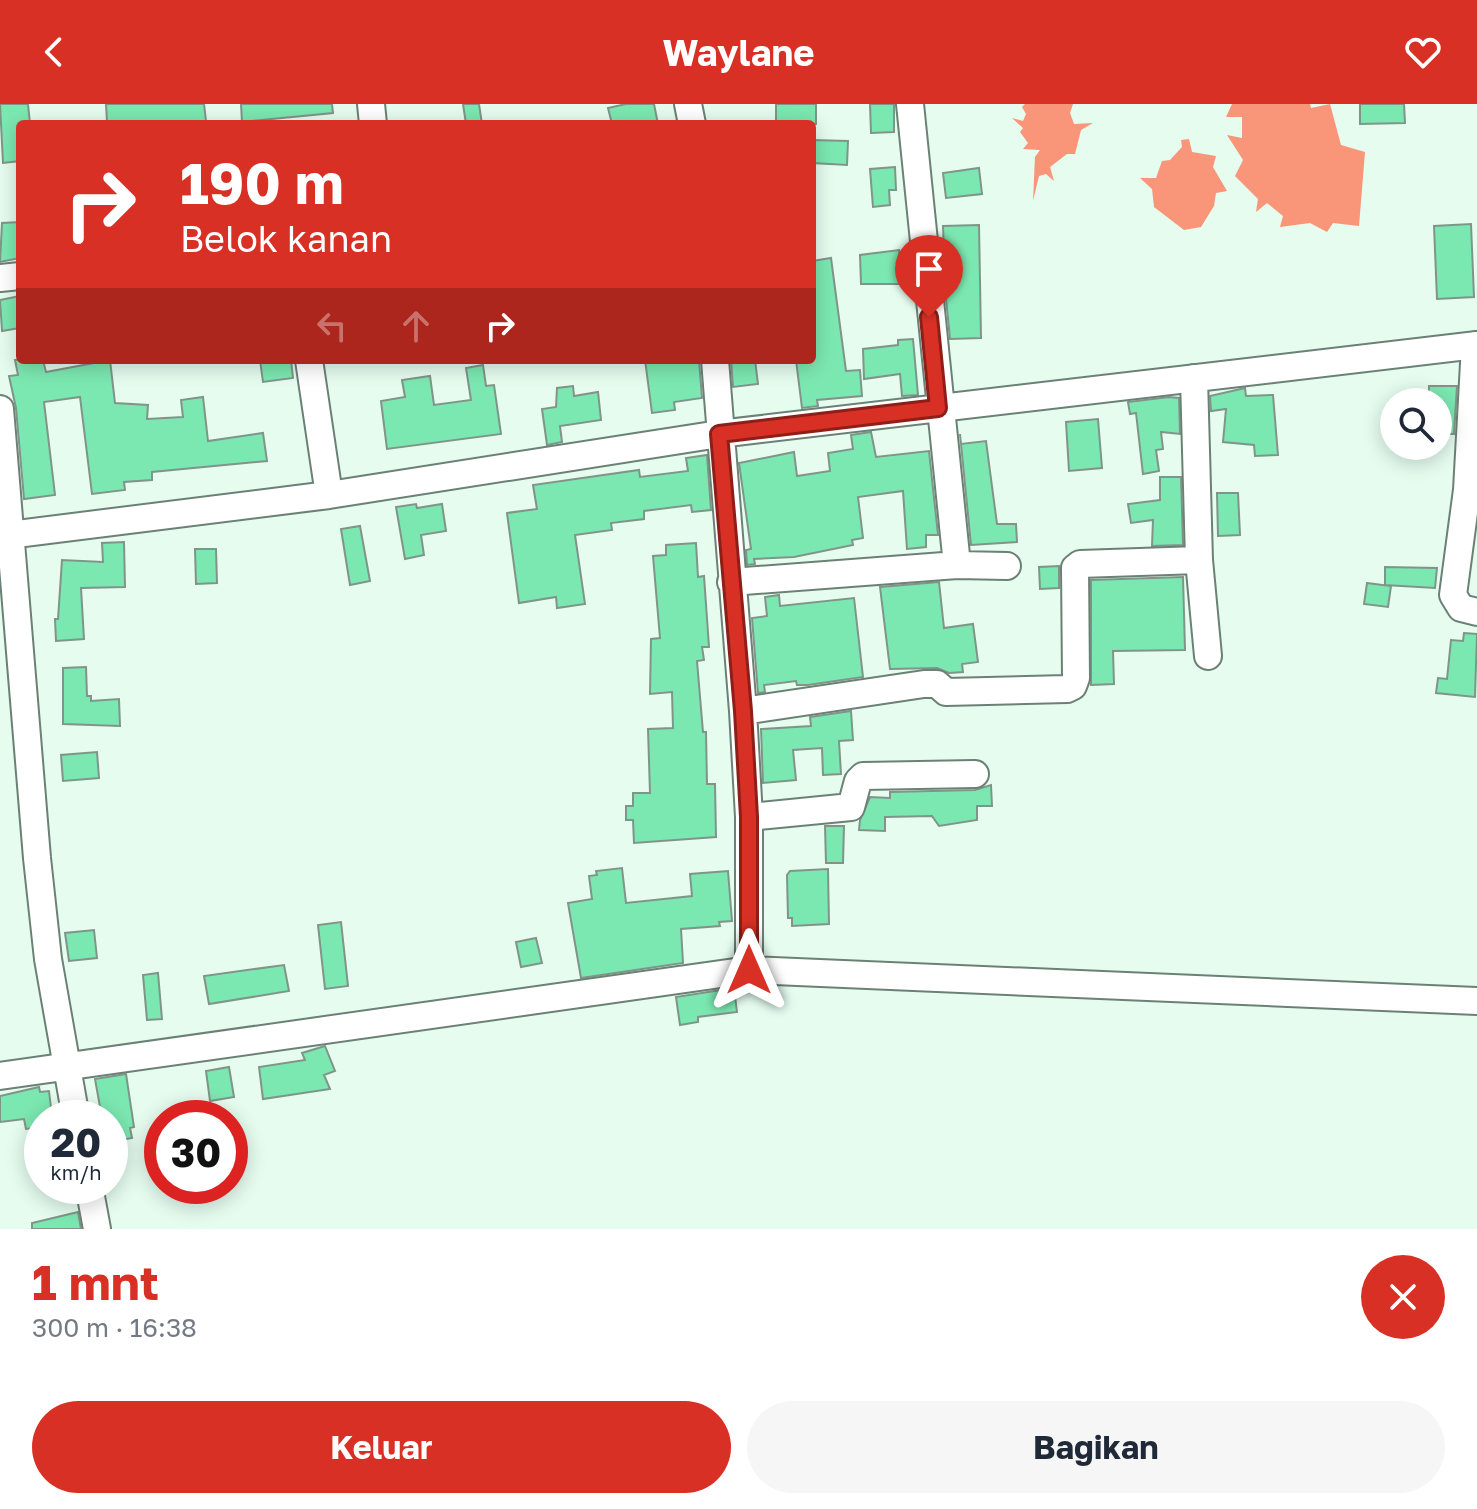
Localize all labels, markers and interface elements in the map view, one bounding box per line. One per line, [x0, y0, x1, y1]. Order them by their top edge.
icon: back [32, 30, 76, 74]
icon: heart [1401, 30, 1445, 74]
text: Waylane [662, 31, 815, 74]
text: 190 m [180, 149, 344, 216]
icon: right [48, 152, 152, 256]
text: Belok kanan [180, 217, 392, 260]
pin [895, 235, 963, 317]
icon: arrive [907, 247, 951, 291]
icon: left [310, 304, 354, 348]
icon: ahead [394, 304, 438, 348]
icon: right [478, 304, 522, 348]
map controls [1380, 388, 1452, 460]
button: search [1380, 388, 1452, 460]
position arrow [707, 928, 791, 1012]
speed limit sign: 30 [144, 1100, 248, 1204]
text: 20 [51, 1118, 101, 1166]
text: km/h [51, 1160, 101, 1184]
text: 1 mnt [32, 1253, 159, 1311]
button: close [1361, 1255, 1445, 1339]
text: 300 m · 16:38 [32, 1312, 197, 1343]
button: Keluar [32, 1401, 731, 1493]
button: Bagikan [747, 1401, 1445, 1493]

